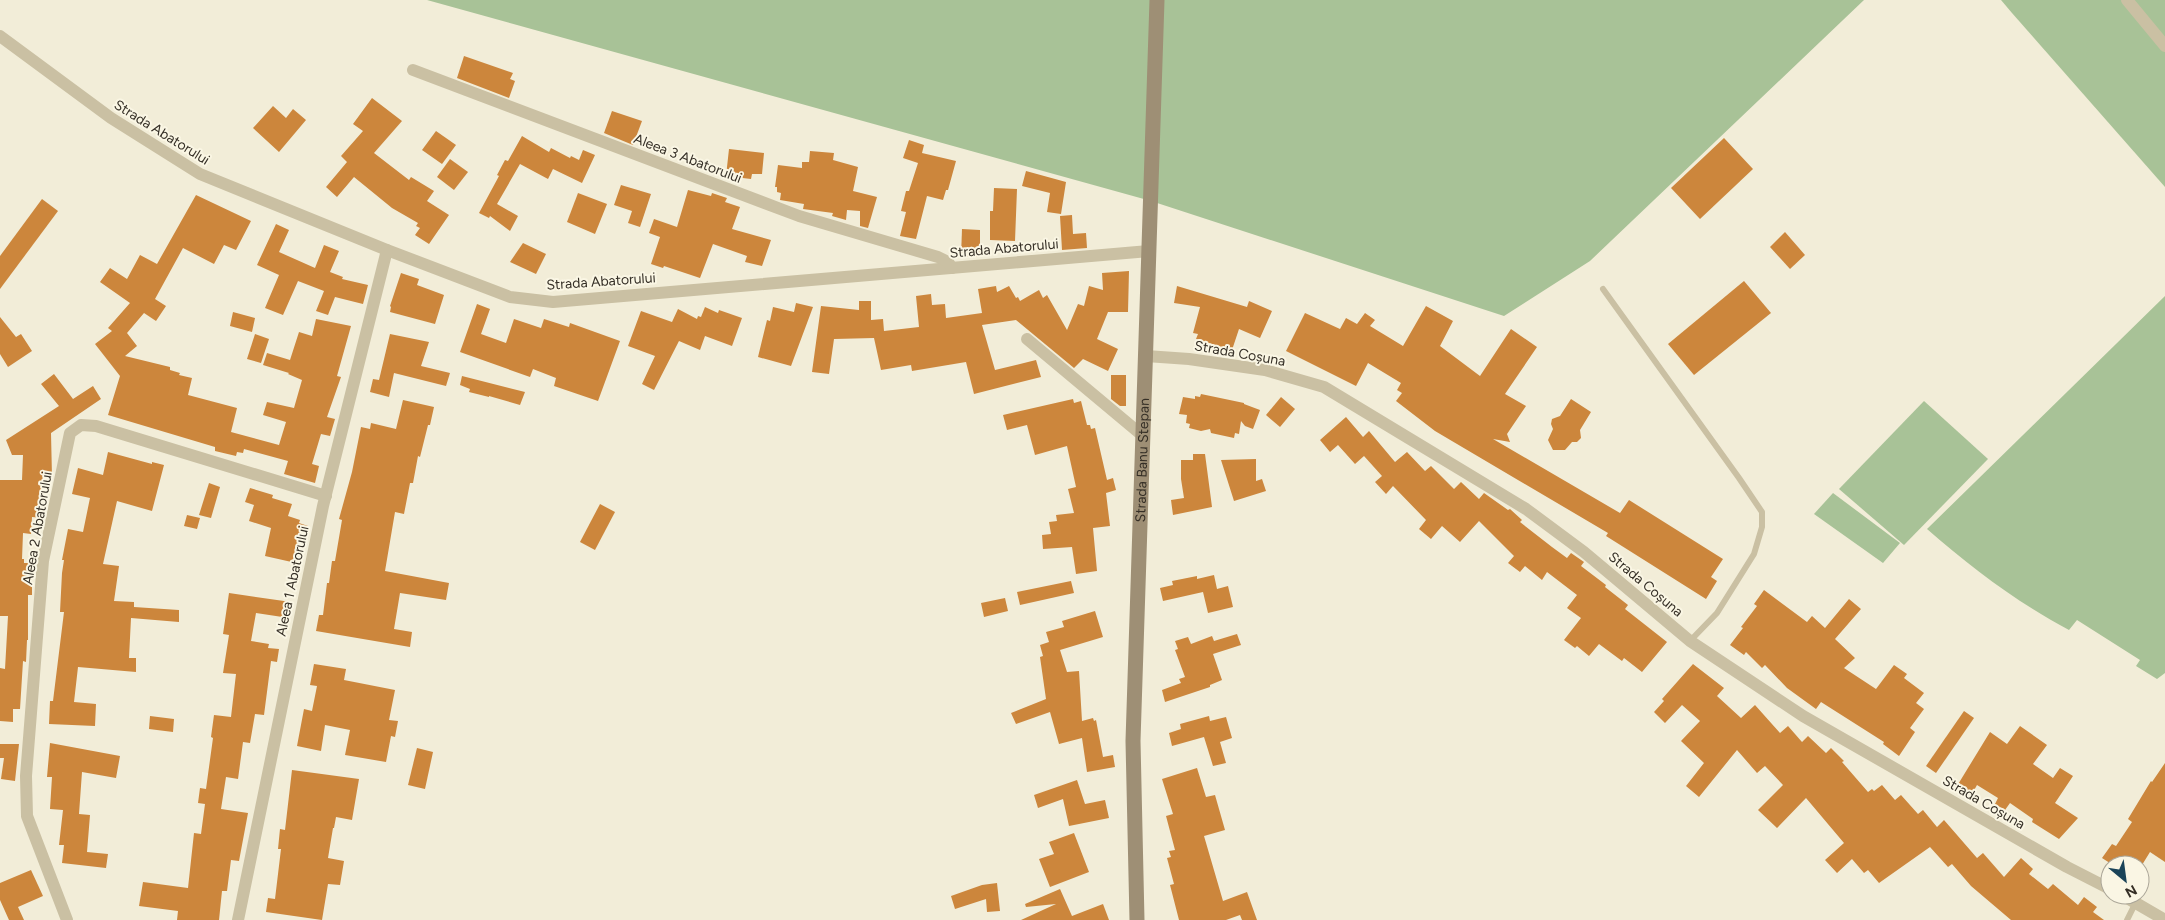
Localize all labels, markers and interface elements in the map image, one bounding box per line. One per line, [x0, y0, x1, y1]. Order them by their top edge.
street label: Strada Abatorului [111, 96, 213, 169]
street label: Aleea 3 Abatorului [631, 130, 744, 187]
street label: Strada Abatorului [949, 235, 1059, 262]
street label: Strada Abatorului [546, 269, 656, 294]
street label: Strada Coșuna [1193, 337, 1287, 370]
street label: Strada Banu Stepan [1132, 398, 1153, 523]
street label: Aleea 2 Abatorului [19, 470, 56, 586]
street label: Aleea 1 Abatorului [272, 524, 313, 638]
street label: Strada Coșuna [1605, 548, 1686, 621]
street label: Strada Coșuna [1940, 772, 2028, 833]
north arrow [2100, 855, 2150, 905]
text: N [2122, 881, 2140, 901]

